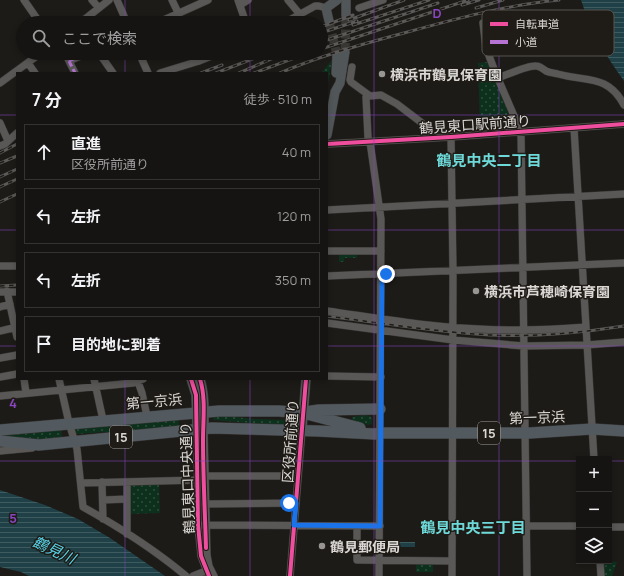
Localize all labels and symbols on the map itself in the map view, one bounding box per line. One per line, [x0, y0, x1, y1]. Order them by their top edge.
text: D [432, 4, 442, 22]
legend [482, 10, 614, 56]
text: 自転車道 [515, 16, 559, 31]
text: 小道 [515, 34, 537, 49]
place label: 横浜市鶴見保育園 [390, 65, 502, 84]
marker: 横浜市鶴見保育園 [377, 69, 387, 79]
street label: 鶴見東口駅前通り [418, 111, 532, 137]
district label: 鶴見中央二丁目 [436, 150, 542, 171]
route end [377, 265, 395, 283]
place label: 横浜市芦穂崎保育園 [484, 282, 610, 301]
marker: 横浜市芦穂崎保育園 [471, 286, 481, 296]
street label: 第一京浜 [125, 389, 183, 413]
text: 4 [9, 394, 17, 412]
street label: 区役所前通り [278, 398, 302, 484]
street label: 第一京浜 [509, 407, 565, 427]
street label: 鶴見東口中央通り [176, 422, 198, 534]
road number: 15 [478, 422, 500, 444]
road number: 15 [110, 426, 132, 448]
route start [280, 494, 298, 512]
text: 5 [9, 509, 17, 527]
district label: 鶴見中央三丁目 [420, 517, 526, 538]
water label: 鶴見川 [29, 531, 81, 570]
place label: 鶴見郵便局 [330, 537, 400, 556]
marker: 鶴見郵便局 [317, 541, 327, 551]

